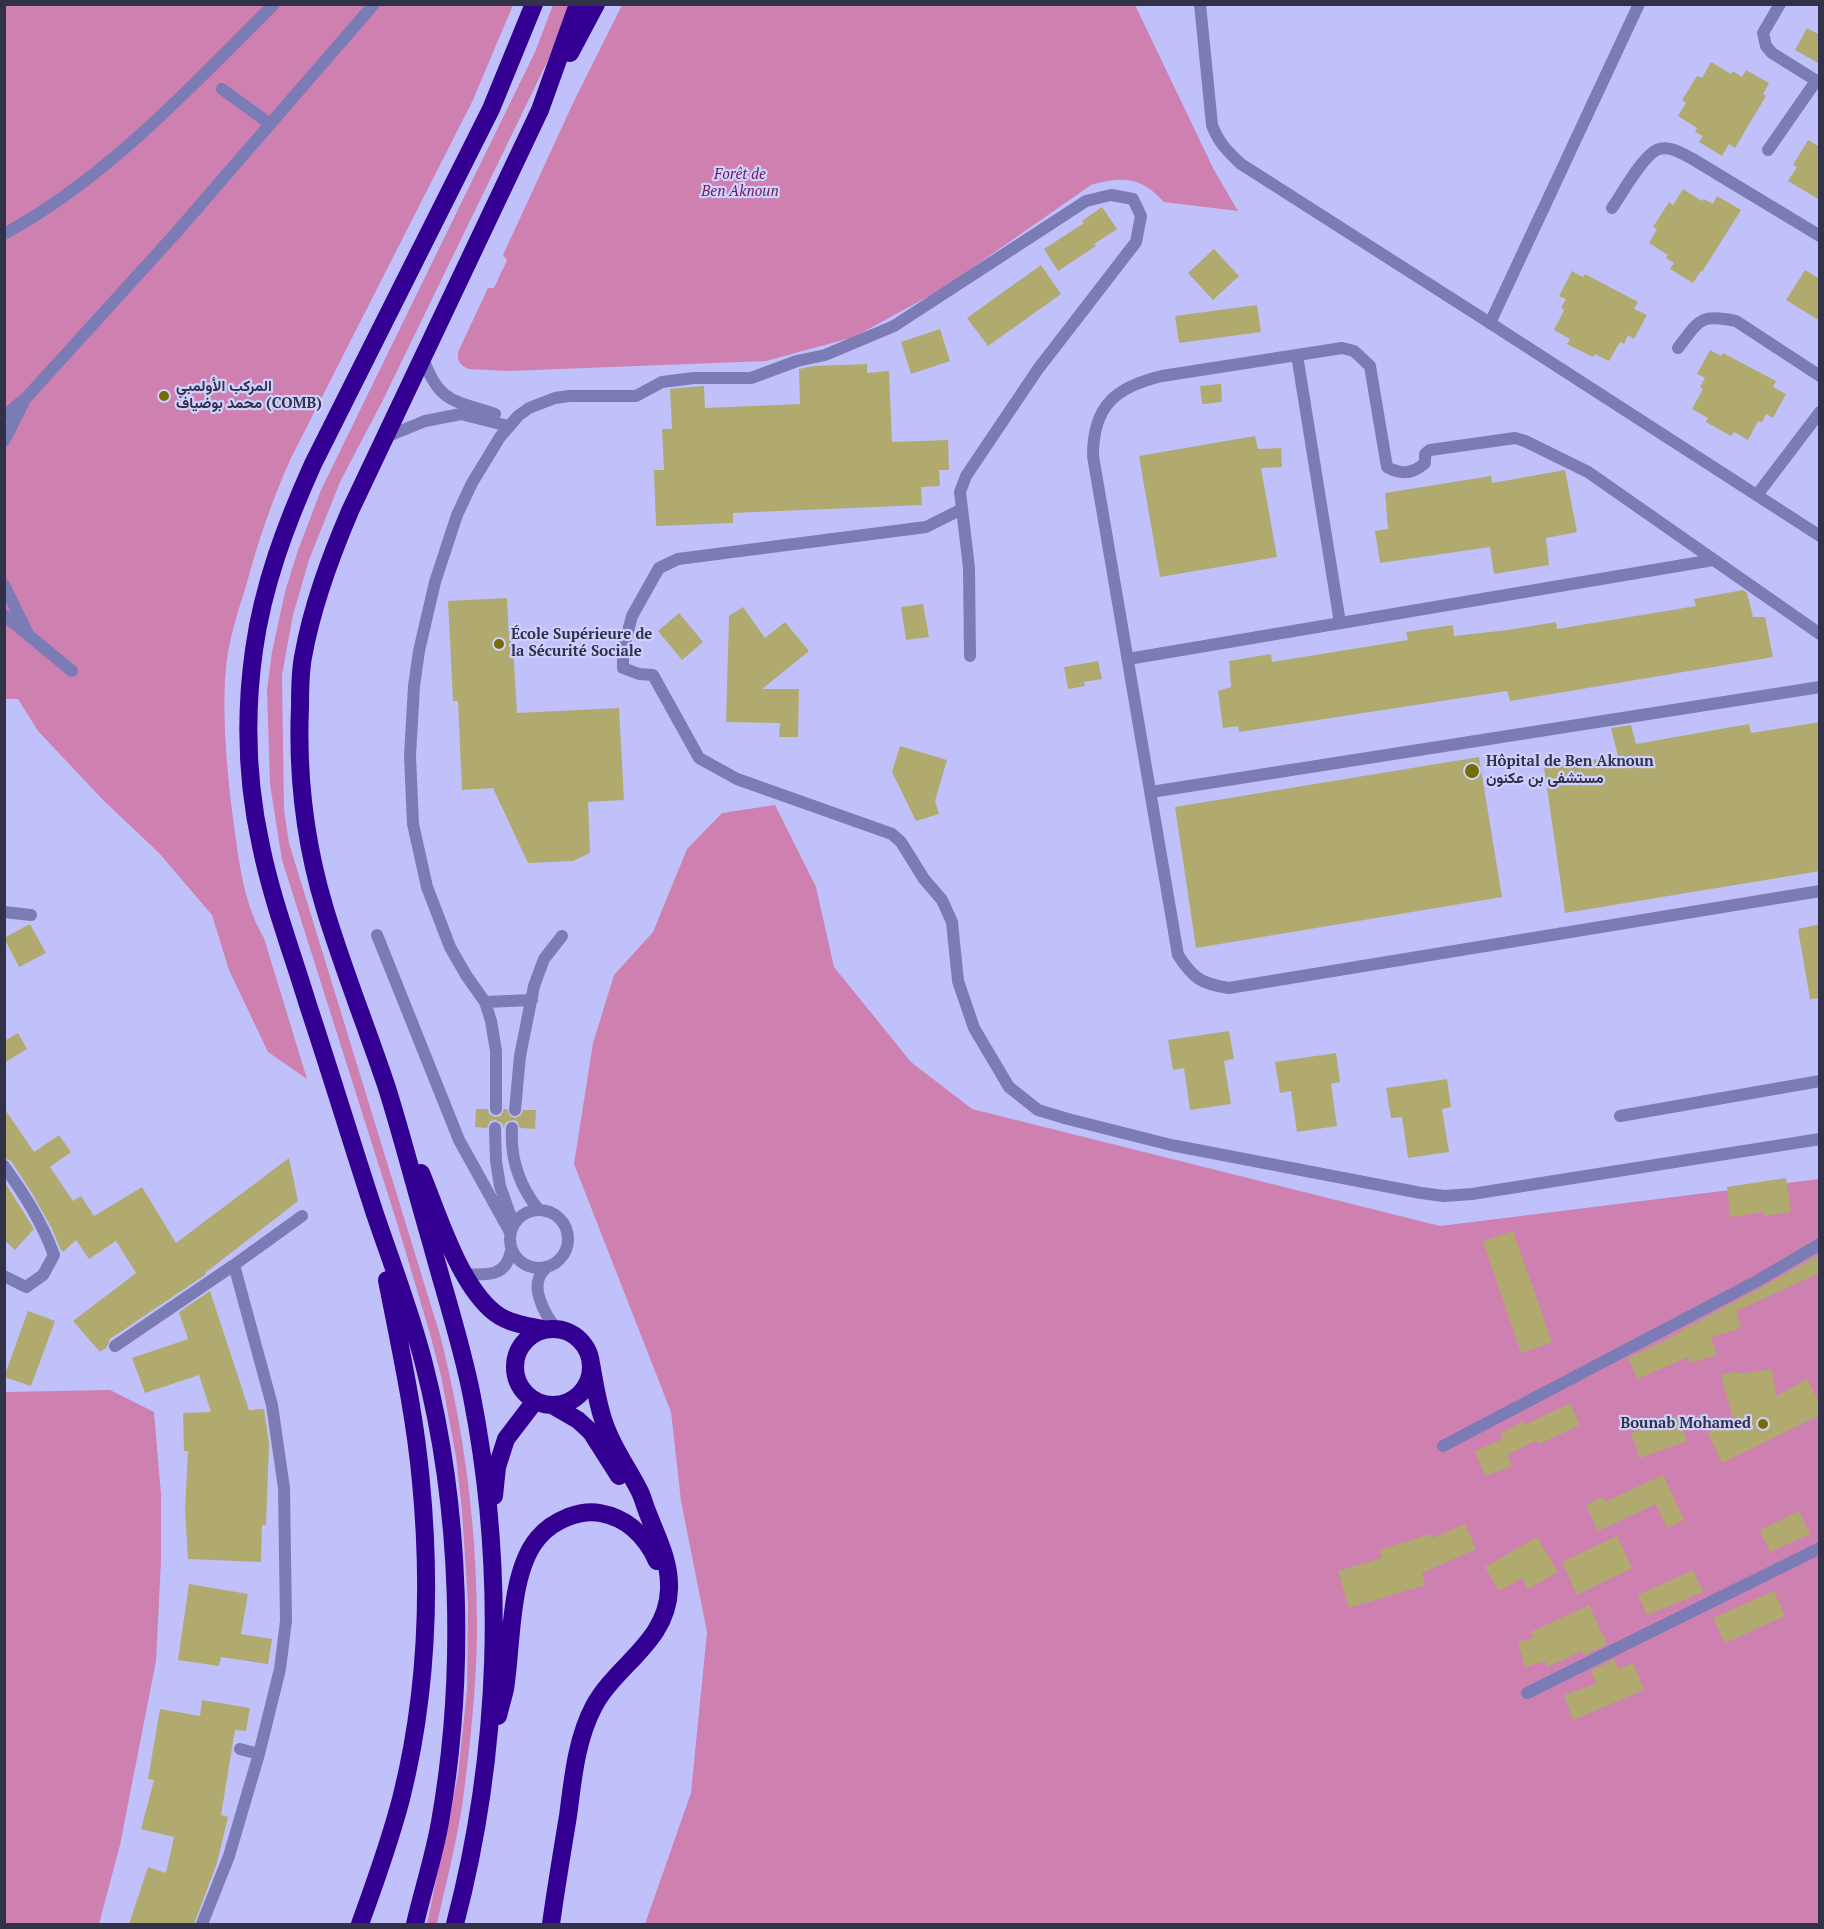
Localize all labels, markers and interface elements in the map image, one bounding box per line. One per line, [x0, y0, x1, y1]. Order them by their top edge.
park label: Forêt de Ben Aknoun [701, 166, 779, 201]
place label: المركب الأولمبي محمد بوضياف (COMB) [176, 378, 322, 413]
marker: المركب الأولمبي محمد بوضياف (COMB) [157, 389, 171, 403]
place label: École Supérieure de la Sécurité Sociale [511, 626, 652, 661]
marker: École Supérieure de la Sécurité Sociale [492, 637, 506, 651]
place label: Hôpital de Ben Aknoun مستشفى بن عكنون [1486, 753, 1654, 788]
marker: Hôpital de Ben Aknoun مستشفى بن عكنون [1463, 762, 1481, 780]
place label: Bounab Mohamed [1620, 1415, 1751, 1433]
marker: Bounab Mohamed [1756, 1417, 1770, 1431]

